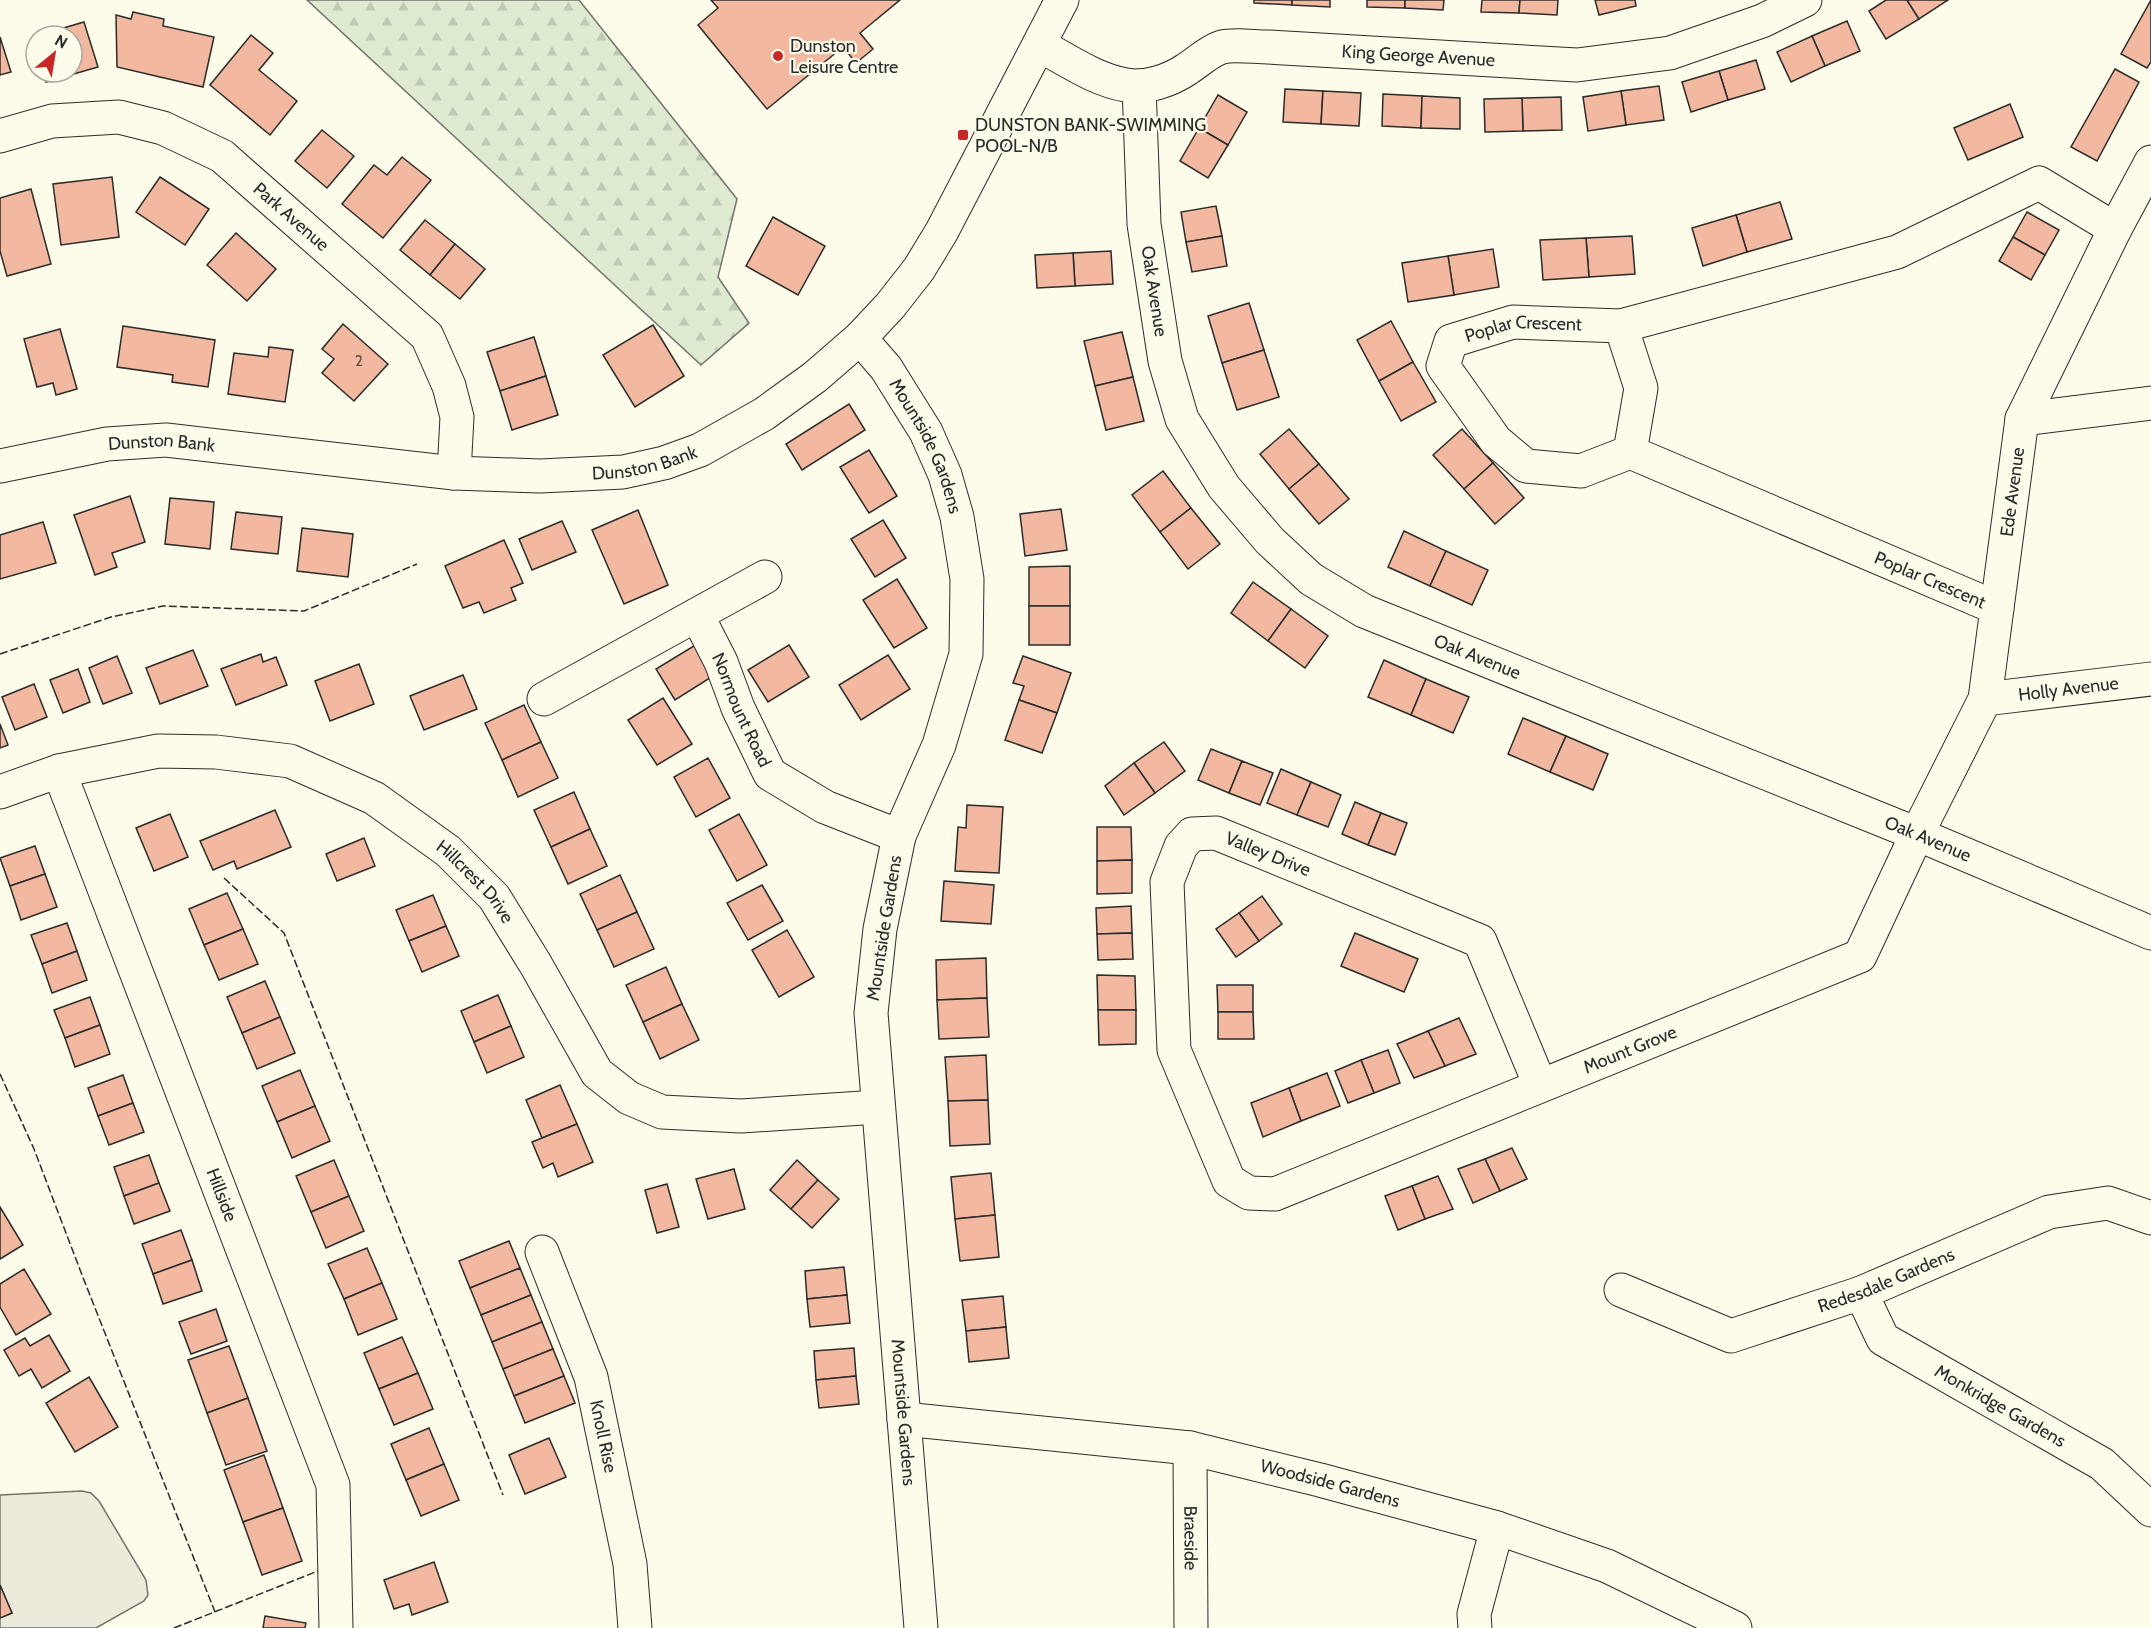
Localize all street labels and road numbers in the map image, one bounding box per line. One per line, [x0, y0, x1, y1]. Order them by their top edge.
street label: King George Avenue [1341, 40, 1496, 71]
street label: Park Avenue [249, 178, 334, 256]
street label: Oak Avenue [1136, 244, 1172, 338]
street label: Poplar Crescent [1462, 311, 1582, 347]
street label: Mountside Gardens [884, 375, 966, 516]
street label: Dunston Bank [107, 429, 217, 457]
street label: Dunston Bank [591, 441, 701, 484]
street label: Ede Avenue [1996, 446, 2029, 538]
street label: Poplar Crescent [1871, 547, 1989, 613]
street label: Oak Avenue [1431, 629, 1524, 684]
street label: Normount Road [707, 649, 776, 771]
street label: Holly Avenue [2017, 672, 2120, 706]
street label: Oak Avenue [1881, 811, 1974, 867]
street label: Valley Drive [1222, 827, 1314, 881]
street label: Hillcrest Drive [432, 835, 518, 927]
street label: Mountside Gardens [862, 854, 906, 1002]
street label: Mount Grove [1580, 1021, 1680, 1078]
street label: Hillside [201, 1165, 242, 1225]
street label: Redesdale Gardens [1815, 1243, 1958, 1318]
street label: Mountside Gardens [887, 1338, 920, 1487]
street label: Monkridge Gardens [1931, 1360, 2070, 1452]
street label: Knoll Rise [585, 1398, 622, 1475]
street label: Woodside Gardens [1258, 1455, 1402, 1512]
street label: Braeside [1179, 1506, 1202, 1570]

